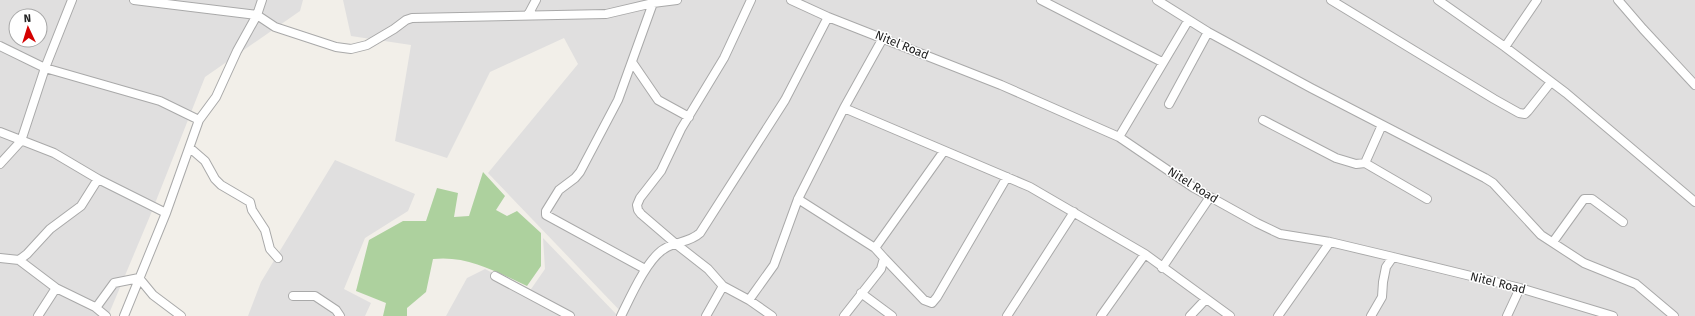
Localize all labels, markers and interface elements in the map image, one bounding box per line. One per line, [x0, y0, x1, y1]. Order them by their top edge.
north arrow [8, 8, 48, 48]
text: N [23, 12, 31, 25]
street label: Nitel Road [873, 28, 931, 62]
street label: Nitel Road [1165, 164, 1221, 206]
street label: Nitel Road [1469, 269, 1527, 297]

